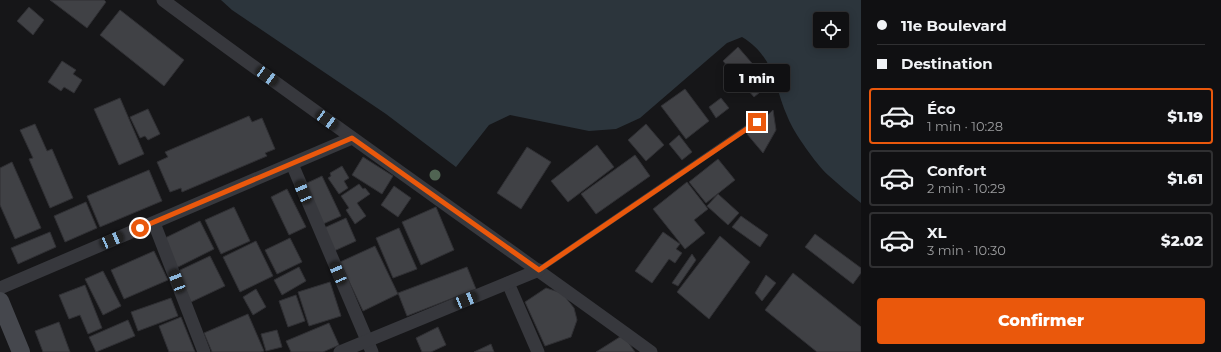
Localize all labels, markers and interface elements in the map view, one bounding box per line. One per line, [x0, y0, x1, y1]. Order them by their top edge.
map controls [813, 12, 849, 48]
button: locate [813, 12, 849, 48]
text: 11e Boulevard [901, 16, 1007, 35]
text: Destination [901, 54, 993, 73]
car [254, 64, 280, 88]
callout: 1 min [724, 64, 790, 92]
text: 1 min [739, 70, 775, 86]
icon: car [879, 98, 915, 134]
text: Éco [927, 99, 956, 118]
text: $1.19 [1168, 107, 1203, 126]
car [314, 108, 340, 132]
route end [748, 113, 766, 131]
text: 1 min · 10:28 [927, 118, 1003, 134]
icon: car [879, 160, 915, 196]
text: Confort [927, 161, 987, 180]
text: $1.61 [1168, 169, 1203, 188]
car [293, 179, 313, 205]
text: 2 min · 10:29 [927, 180, 1005, 196]
route start [131, 219, 149, 237]
icon: car [879, 222, 915, 258]
text: XL [927, 223, 946, 242]
car [99, 230, 125, 250]
text: $2.02 [1161, 231, 1203, 250]
text: 3 min · 10:30 [927, 242, 1006, 258]
car [328, 260, 348, 286]
car [167, 268, 187, 294]
car [453, 290, 479, 310]
button: Confirmer [877, 298, 1205, 344]

